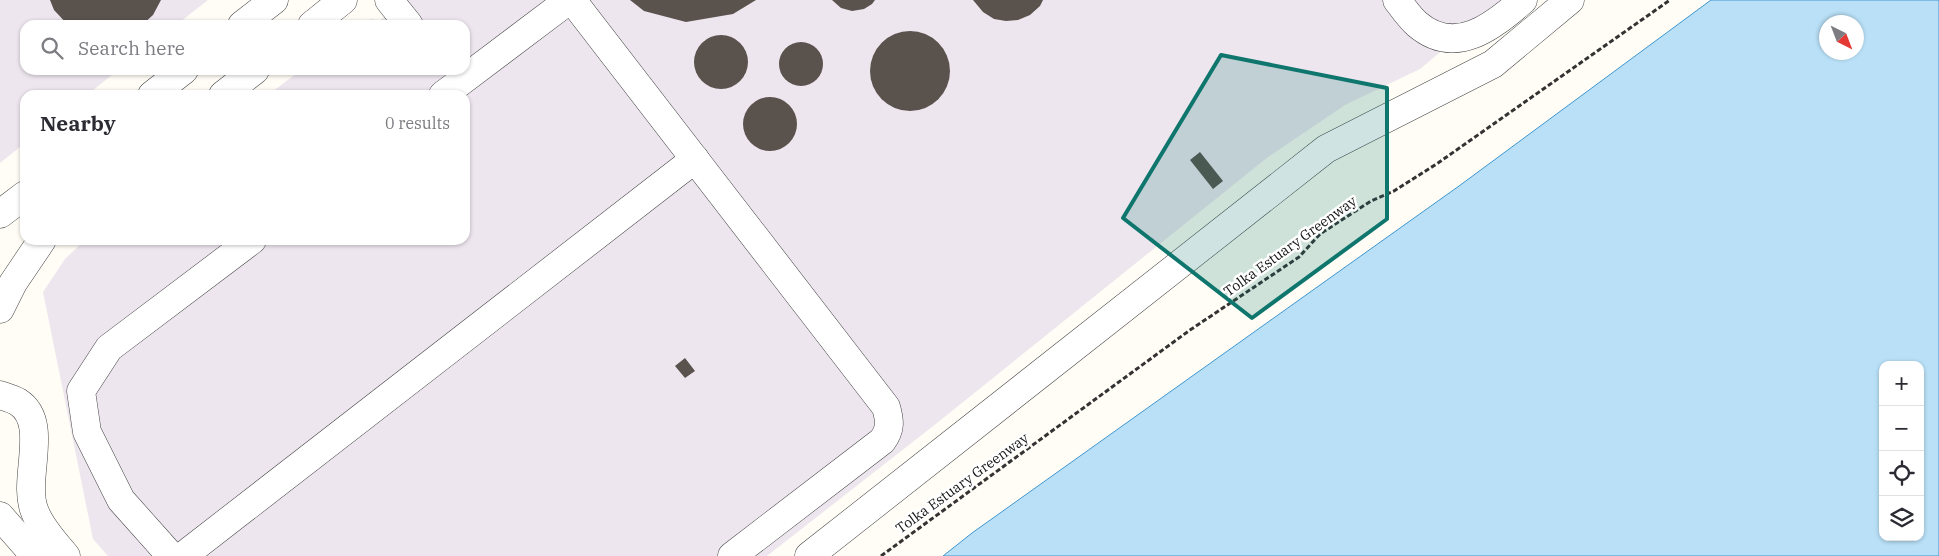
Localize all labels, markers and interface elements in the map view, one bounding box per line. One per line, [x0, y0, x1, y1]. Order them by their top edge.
north arrow [1819, 15, 1864, 60]
search box [20, 20, 470, 75]
icon: search [38, 34, 66, 62]
text: Search here [78, 36, 185, 60]
text: Nearby [40, 109, 116, 137]
text: 0 results [385, 113, 450, 133]
street label: Tolka Estuary Greenway [1220, 191, 1360, 300]
map controls [1879, 361, 1924, 541]
button: + [1879, 361, 1924, 406]
button: − [1879, 406, 1924, 451]
street label: Tolka Estuary Greenway [892, 428, 1032, 537]
button: locate [1879, 451, 1924, 496]
button: layers [1879, 496, 1924, 541]

